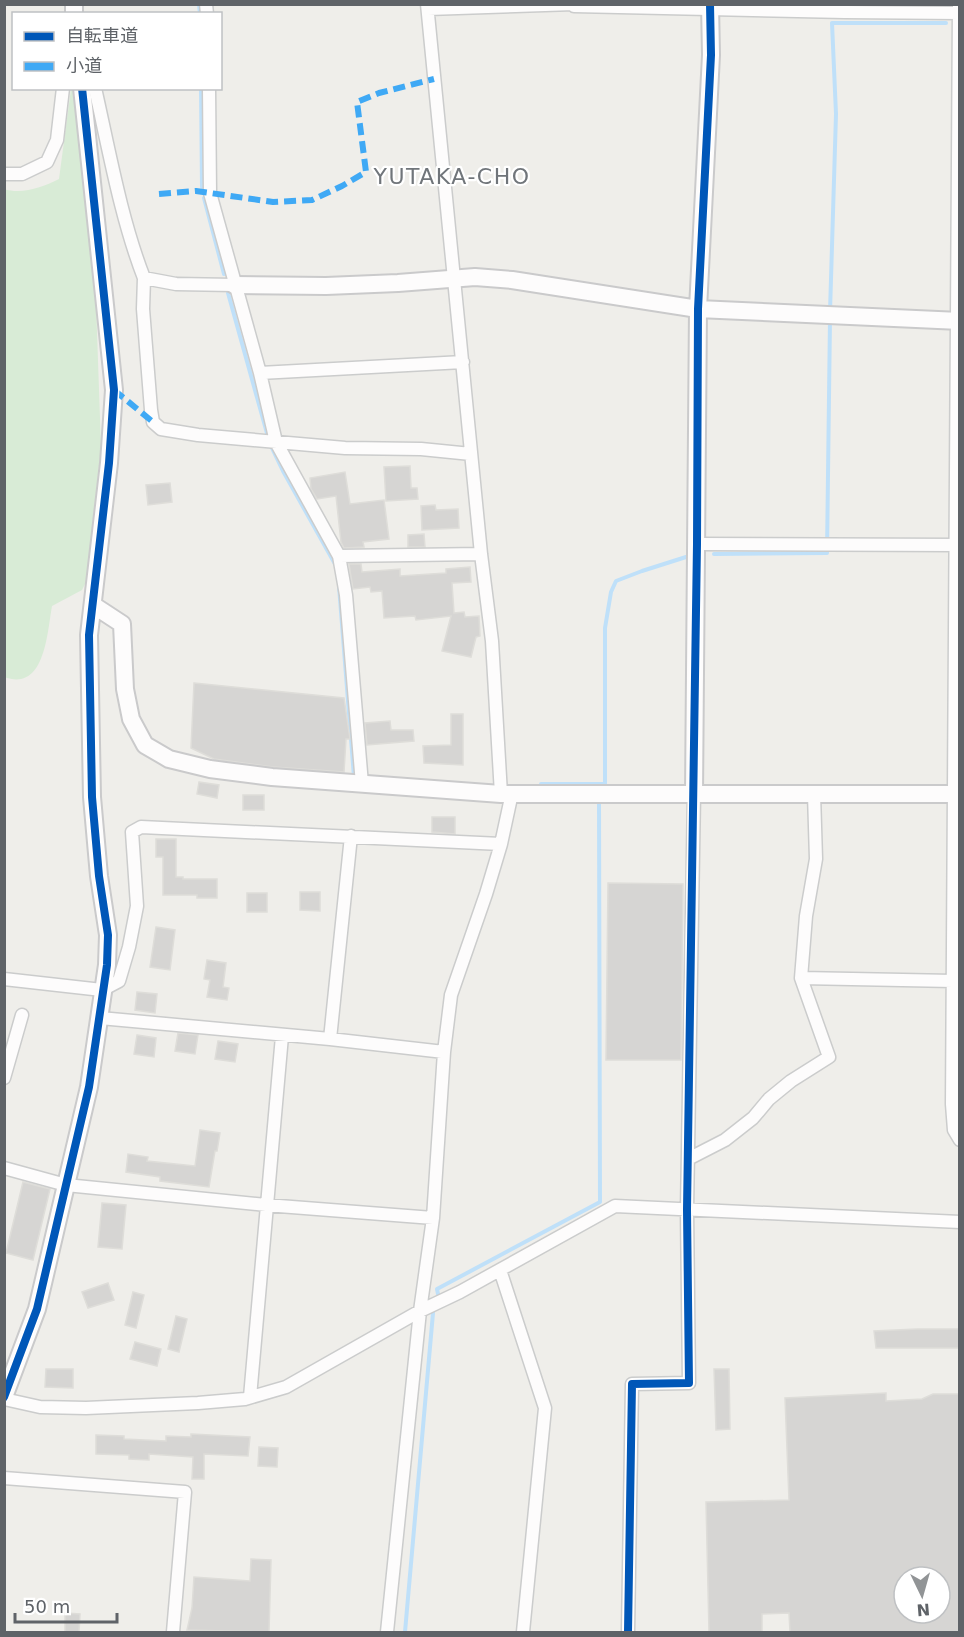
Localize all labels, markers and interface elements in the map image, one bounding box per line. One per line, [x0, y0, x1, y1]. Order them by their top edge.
legend [12, 12, 222, 90]
text: 自転車道 [66, 25, 138, 46]
text: 小道 [66, 55, 102, 76]
district label: YUTAKA-CHO [372, 164, 531, 189]
north arrow [892, 1565, 952, 1625]
scale bar [15, 1586, 117, 1624]
text: 50 m [24, 1596, 70, 1617]
text: N [916, 1599, 931, 1619]

